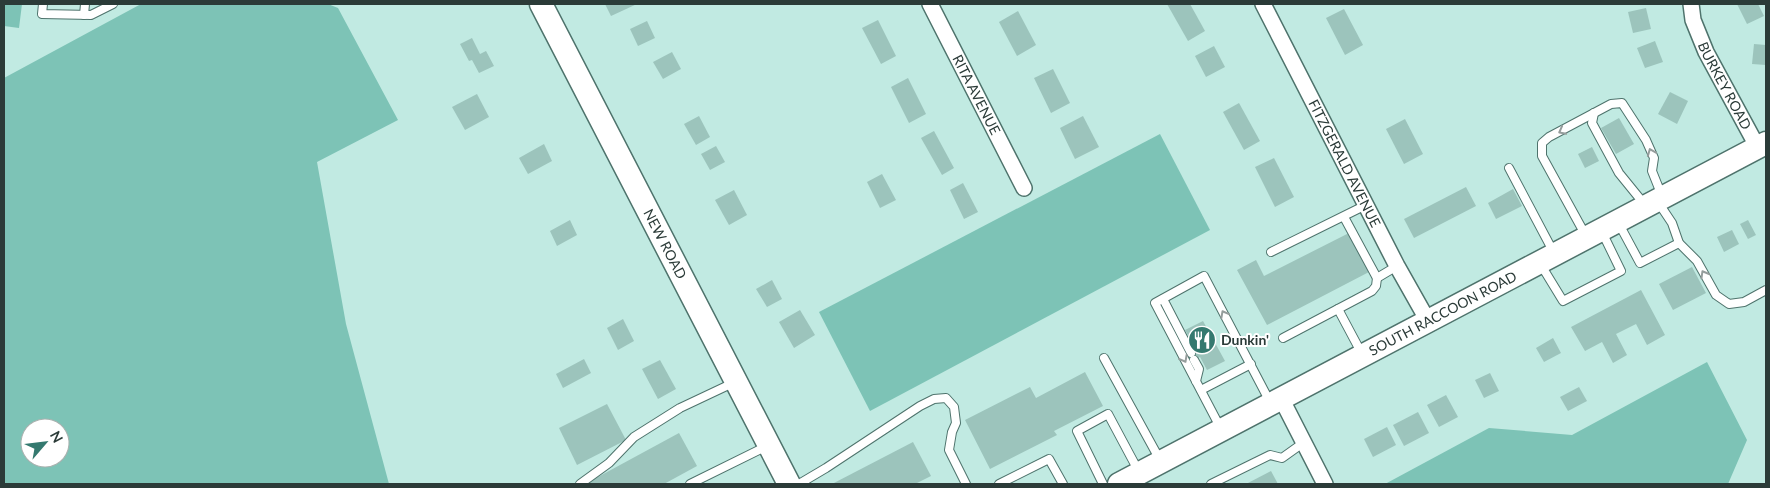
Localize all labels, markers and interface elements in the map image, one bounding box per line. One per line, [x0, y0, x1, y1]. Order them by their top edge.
street label: BURKEY ROAD [1695, 39, 1755, 132]
street label: RITA AVENUE [949, 52, 1004, 137]
street label: FITZGERALD AVENUE [1305, 96, 1385, 230]
one-way arrow [1558, 124, 1567, 134]
one-way arrow [1646, 148, 1657, 157]
street label: NEW ROAD [640, 206, 690, 282]
street label: SOUTH RACCOON ROAD [1366, 267, 1519, 359]
one-way arrow [1701, 270, 1711, 279]
one-way arrow [1220, 310, 1230, 319]
restaurant icon: Dunkin' [1187, 325, 1217, 355]
place label: Dunkin' [1221, 331, 1269, 348]
one-way arrow [1178, 354, 1188, 363]
north arrow [20, 418, 70, 468]
text: N [47, 428, 67, 445]

